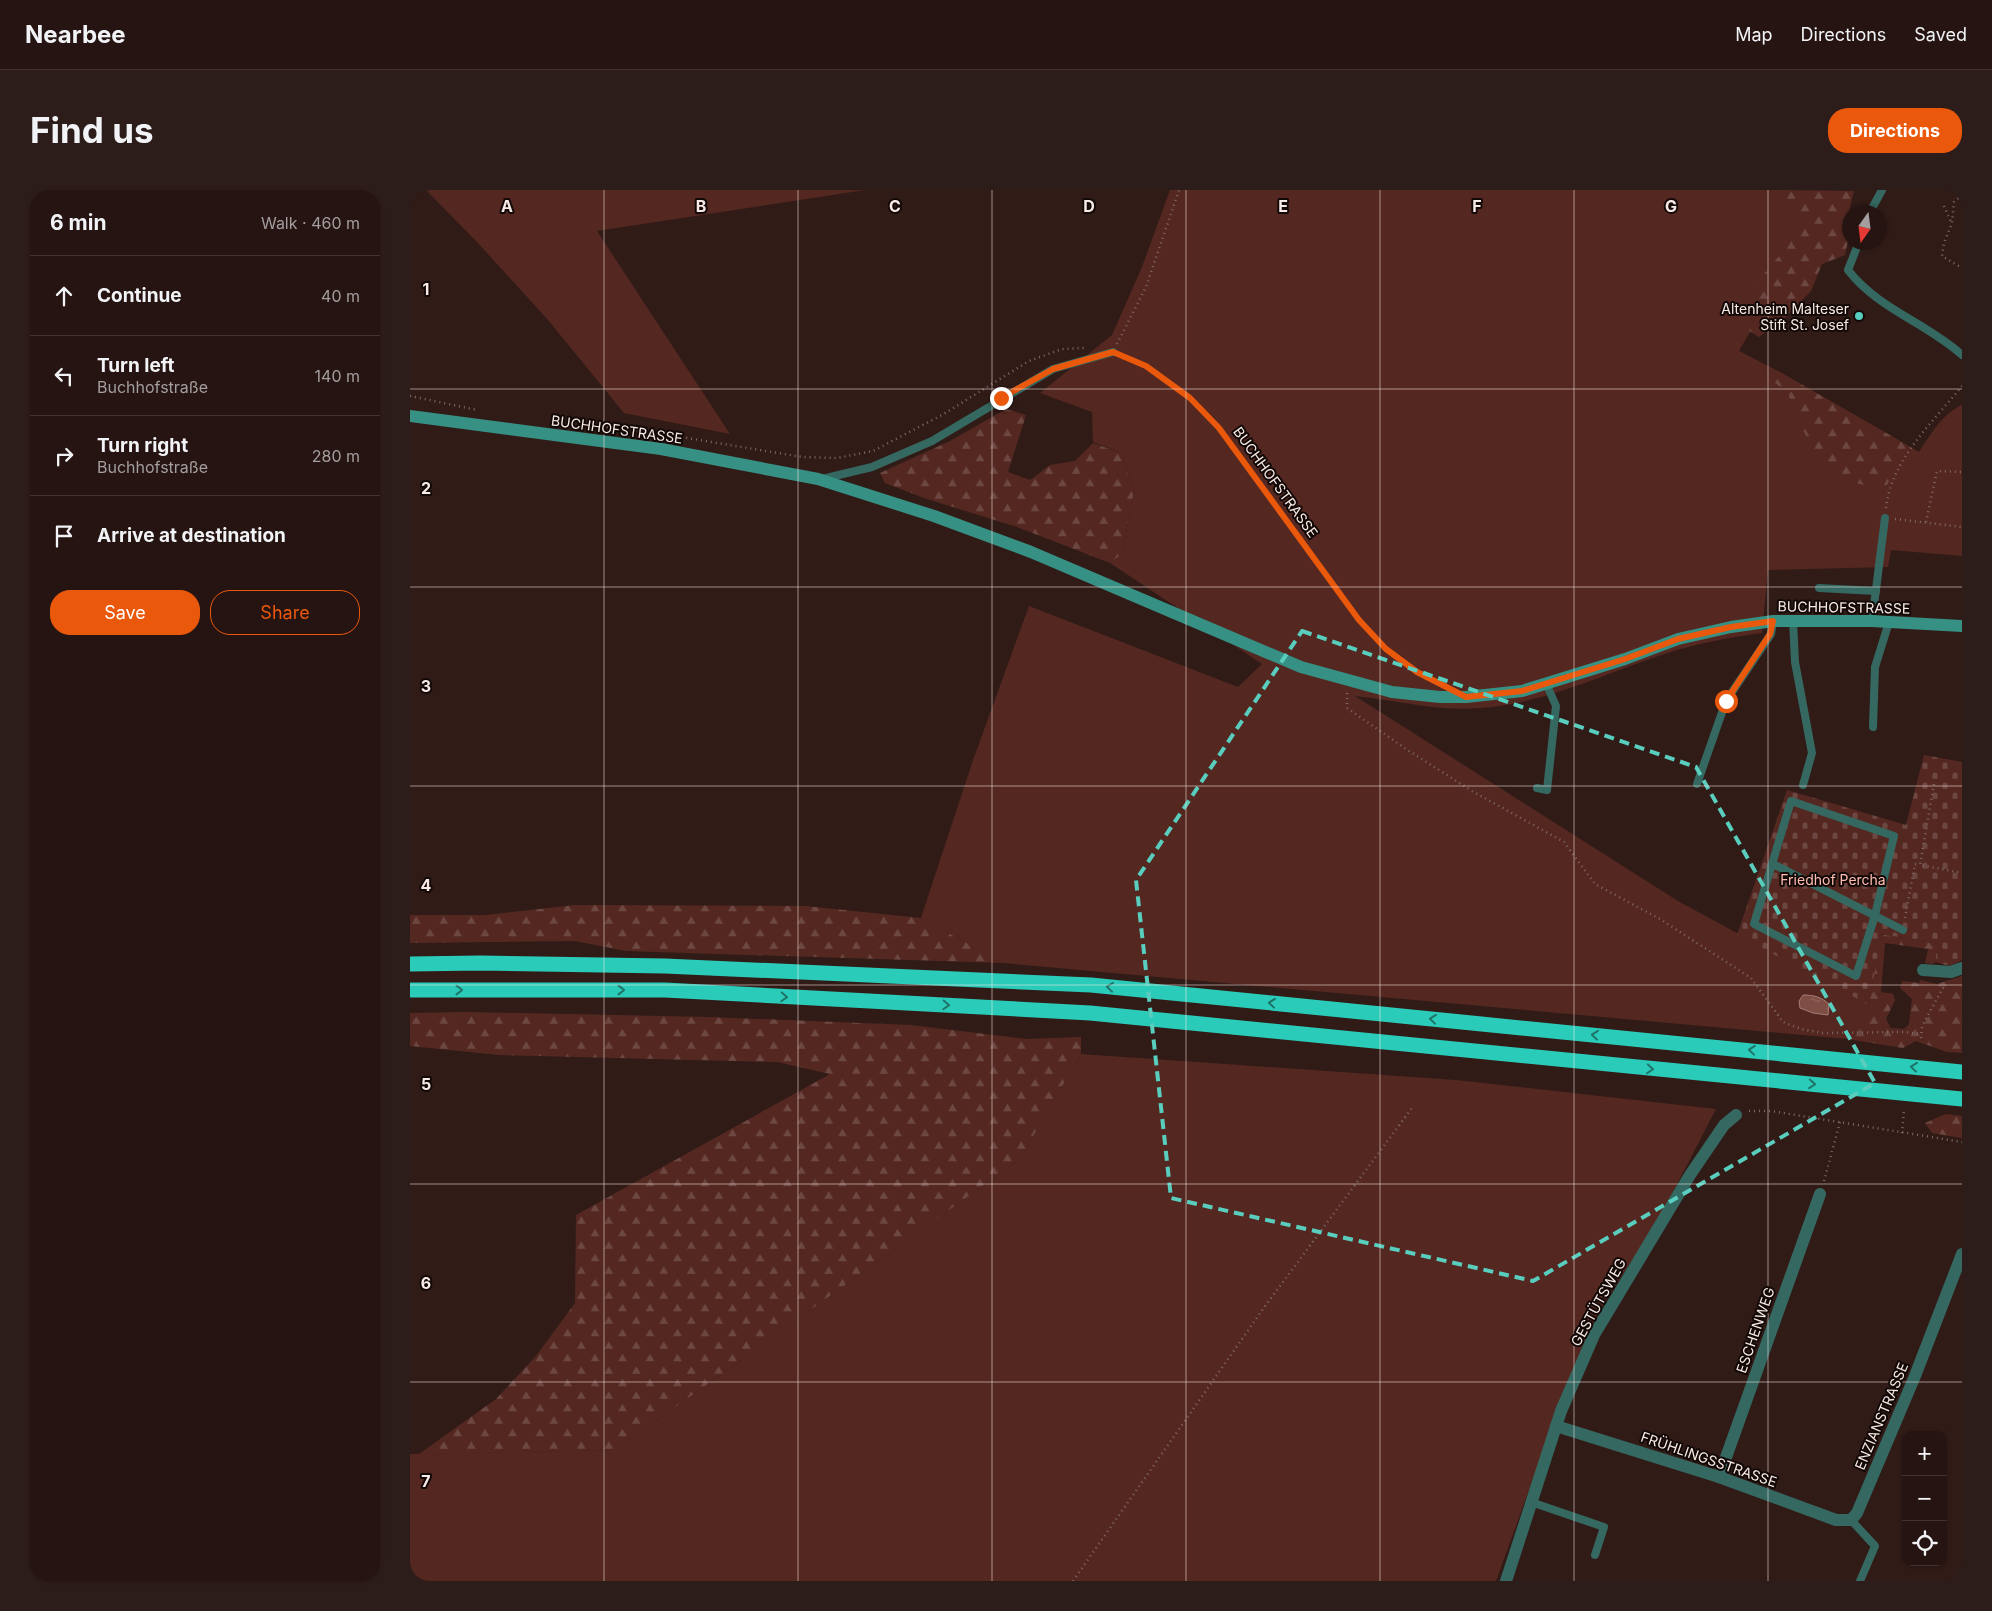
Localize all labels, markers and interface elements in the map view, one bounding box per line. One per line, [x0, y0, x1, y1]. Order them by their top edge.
text: Nearbee [25, 20, 126, 49]
text: Map [1735, 24, 1773, 45]
text: Directions [1801, 24, 1886, 45]
text: Saved [1914, 24, 1967, 45]
button: Directions [1828, 108, 1962, 153]
text: Find us [30, 109, 154, 151]
text: A [501, 196, 513, 216]
text: B [696, 196, 706, 216]
text: C [889, 196, 901, 216]
text: D [1083, 196, 1095, 216]
text: E [1278, 196, 1288, 216]
text: F [1472, 196, 1482, 216]
text: G [1665, 196, 1677, 216]
north arrow [1842, 205, 1887, 250]
text: 6 min [50, 210, 107, 235]
text: Walk · 460 m [261, 213, 360, 233]
text: 1 [423, 279, 429, 299]
icon: ahead [50, 282, 78, 310]
text: Continue [97, 284, 182, 307]
text: 40 m [321, 286, 360, 306]
place label: Altenheim Malteser Stift St. Josef [1721, 300, 1849, 333]
marker: Altenheim Malteser Stift St. Josef [1853, 310, 1865, 322]
text: Turn left [97, 354, 175, 377]
icon: left [50, 362, 78, 390]
text: 140 m [315, 366, 360, 386]
text: Buchhofstraße [97, 377, 208, 397]
route end [990, 387, 1013, 410]
street label: BUCHHOFSTRASSE [550, 411, 684, 447]
street label: BUCHHOFSTRASSE [1230, 423, 1322, 541]
text: Turn right [97, 434, 188, 457]
icon: right [50, 442, 78, 470]
text: 280 m [312, 446, 360, 466]
text: Buchhofstraße [97, 457, 208, 477]
text: 2 [421, 478, 431, 498]
icon: arrive [50, 522, 78, 550]
text: Arrive at destination [97, 524, 286, 547]
button: Save [50, 590, 200, 635]
button: Share [210, 590, 360, 635]
street label: BUCHHOFSTRASSE [1778, 597, 1910, 617]
text: 3 [421, 676, 431, 696]
route start [1715, 690, 1738, 713]
park label: Friedhof Percha [1780, 871, 1886, 888]
text: 4 [421, 875, 432, 895]
one-way arrow [1106, 982, 1114, 993]
one-way arrow [455, 985, 463, 995]
one-way arrow [618, 985, 625, 995]
one-way arrow [780, 992, 788, 1003]
one-way arrow [1267, 998, 1275, 1009]
one-way arrow [942, 999, 950, 1010]
one-way arrow [1429, 1014, 1437, 1025]
one-way arrow [1591, 1029, 1599, 1040]
one-way arrow [1748, 1045, 1756, 1056]
one-way arrow [1909, 1062, 1917, 1073]
one-way arrow [1647, 1063, 1655, 1074]
text: 5 [421, 1074, 431, 1094]
one-way arrow [1809, 1078, 1817, 1089]
street label: GESTÜTSWEG [1567, 1255, 1629, 1349]
text: 6 [421, 1273, 431, 1293]
street label: ESCHENWEG [1732, 1285, 1778, 1375]
street label: ENZIANSTRASSE [1851, 1360, 1911, 1472]
street label: FRÜHLINGSSTRASSE [1639, 1428, 1779, 1490]
map controls [1902, 1431, 1947, 1566]
button: + [1902, 1431, 1947, 1476]
text: 7 [421, 1471, 431, 1491]
button: − [1902, 1476, 1947, 1521]
button: locate [1902, 1521, 1947, 1566]

